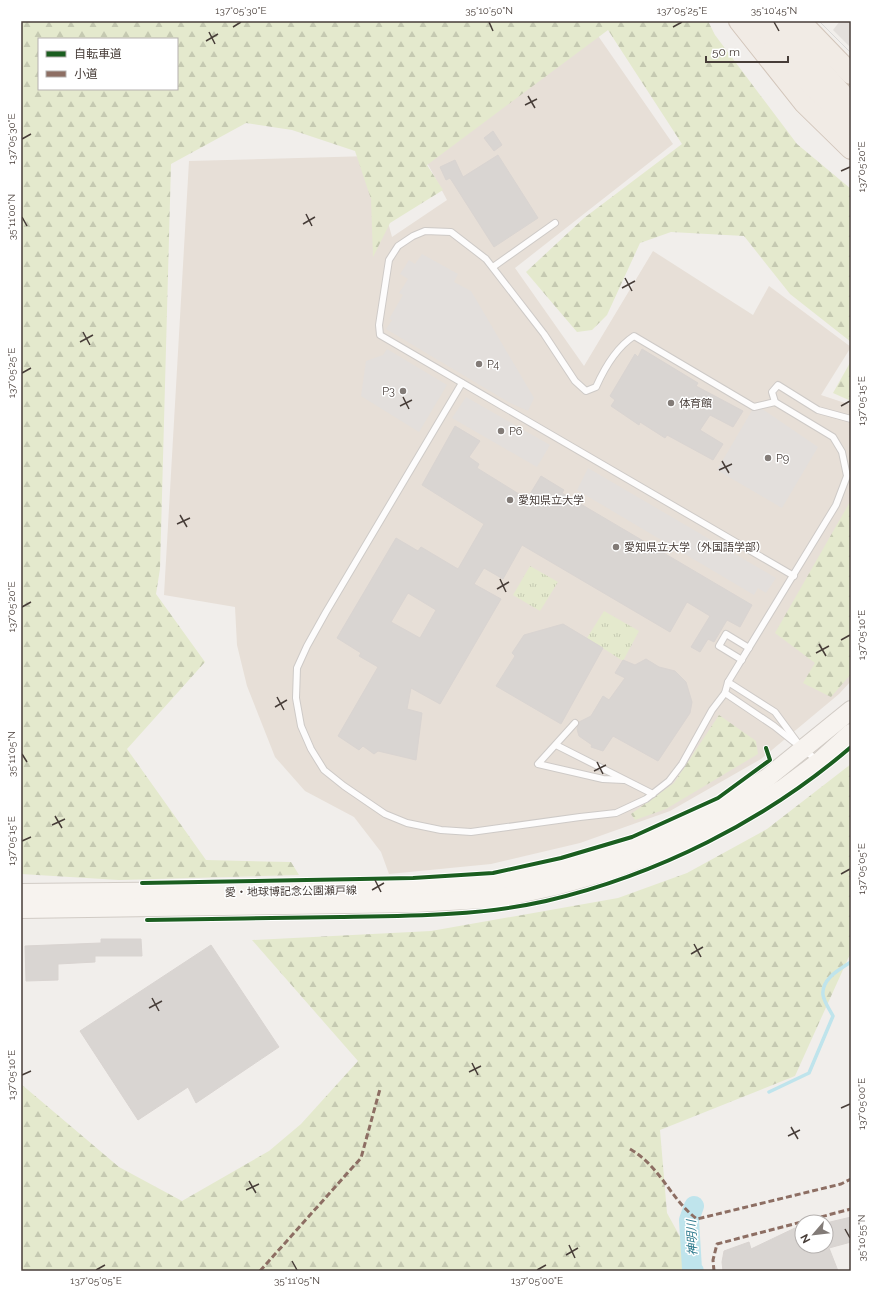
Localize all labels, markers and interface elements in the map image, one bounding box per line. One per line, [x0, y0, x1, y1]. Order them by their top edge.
text: 137°05'30"E [215, 5, 267, 16]
text: 35°10'50"N [465, 5, 513, 16]
text: 137°05'25"E [657, 5, 707, 16]
text: 35°10'45"N [751, 5, 797, 16]
legend [38, 38, 178, 90]
scale bar [706, 38, 788, 64]
text: 50 m [712, 45, 740, 59]
text: 自転車道 [74, 47, 122, 61]
text: 小道 [74, 67, 98, 81]
text: 137°05'30"E [6, 113, 17, 165]
text: 137°05'20"E [856, 141, 867, 193]
text: 35°11'00"N [6, 194, 17, 240]
text: 137°05'25"E [6, 348, 17, 398]
place label: P4 [487, 358, 499, 371]
marker: P4 [474, 359, 484, 369]
text: 137°05'15"E [856, 376, 867, 426]
place label: P3 [382, 385, 395, 398]
marker: P3 [398, 386, 408, 396]
place label: 体育館 [679, 397, 712, 410]
marker: 体育館 [666, 398, 676, 408]
place label: P6 [509, 425, 523, 438]
marker: P6 [496, 426, 506, 436]
place label: P9 [776, 452, 789, 465]
marker: P9 [763, 453, 773, 463]
place label: 愛知県立大学 [518, 494, 584, 507]
marker: 愛知県立大学 [505, 495, 515, 505]
place label: 愛知県立大学（外国語学部） [624, 541, 767, 554]
marker: 愛知県立大学（外国語学部） [611, 542, 621, 552]
text: 137°05'20"E [6, 581, 17, 633]
text: 137°05'10"E [856, 610, 867, 660]
text: 35°11'05"N [6, 731, 17, 777]
text: 137°05'15"E [6, 816, 17, 866]
text: 137°05'05"E [856, 843, 867, 895]
street label: 愛・地球博記念公園瀬戸線 [225, 884, 357, 899]
text: 137°05'10"E [6, 1050, 17, 1100]
text: 137°05'00"E [856, 1078, 867, 1130]
north arrow [794, 1214, 834, 1254]
text: 35°10'55"N [856, 1214, 867, 1262]
water label: 神明川 [684, 1218, 700, 1256]
text: N [798, 1232, 813, 1245]
text: 137°05'05"E [70, 1275, 122, 1286]
text: 35°11'05"N [274, 1275, 320, 1286]
text: 137°05'00"E [511, 1275, 563, 1286]

